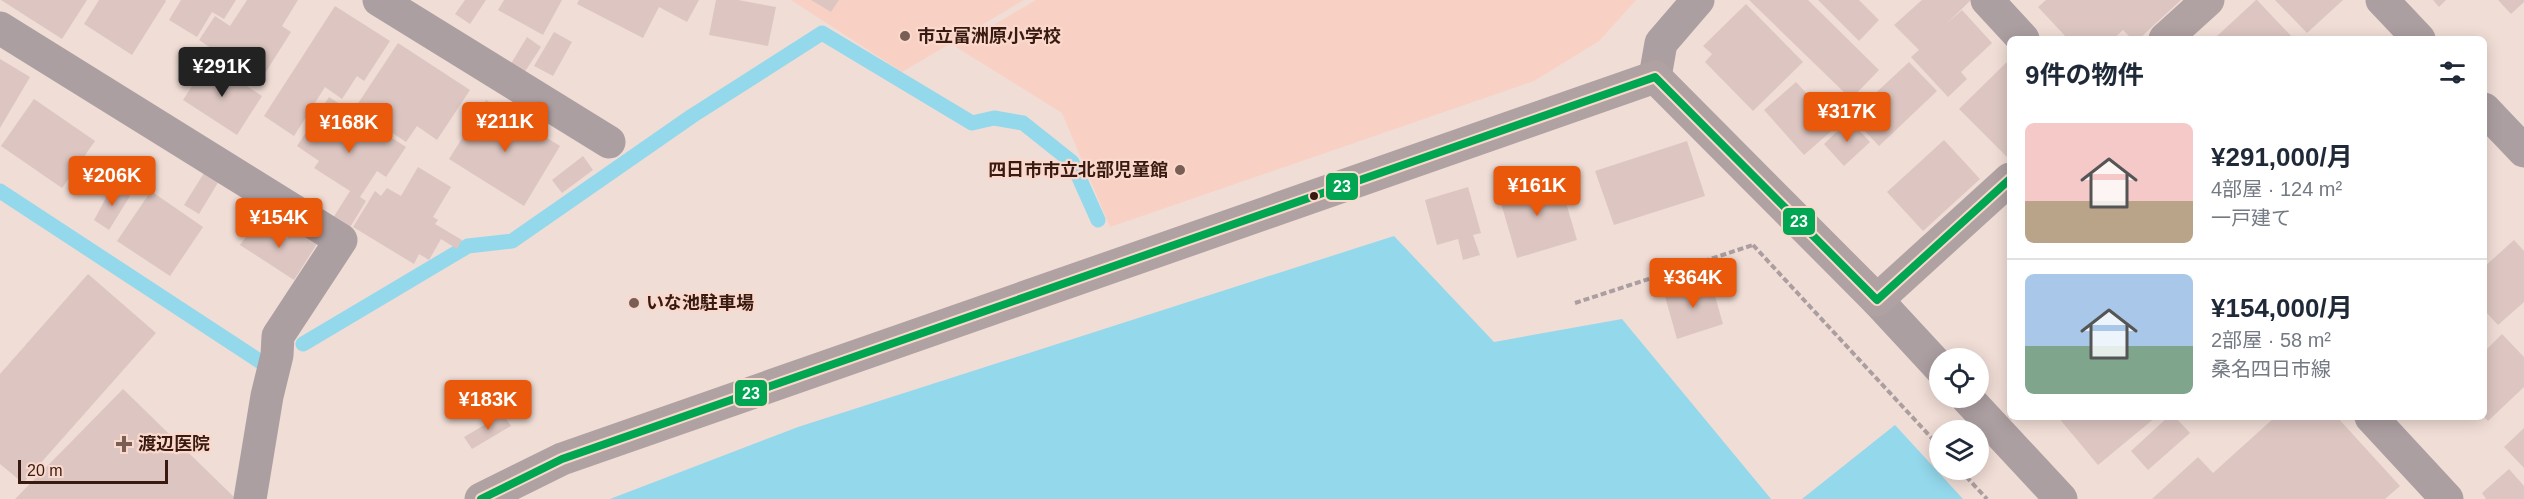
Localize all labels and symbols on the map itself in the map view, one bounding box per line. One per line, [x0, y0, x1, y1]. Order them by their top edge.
place label: 市立富洲原小学校 [917, 26, 1061, 46]
marker: 市立富洲原小学校 [898, 29, 912, 43]
pin: ¥291K [180, 47, 264, 98]
pin: ¥317K [1805, 92, 1889, 143]
pin: ¥211K [463, 102, 547, 153]
pin: ¥168K [307, 103, 391, 154]
pin: ¥206K [70, 156, 154, 207]
place label: 四日市市立北部児童館 [988, 160, 1168, 180]
marker: 四日市市立北部児童館 [1173, 163, 1187, 177]
pin: ¥161K [1495, 166, 1579, 217]
line badge: 23 [1325, 172, 1359, 201]
text: 23 [1333, 178, 1351, 195]
unlabelled marker [1308, 190, 1320, 202]
pin: ¥154K [237, 198, 321, 249]
line badge: 23 [1782, 207, 1816, 236]
text: 23 [1790, 213, 1808, 230]
pin: ¥364K [1651, 258, 1735, 309]
place label: いな池駐車場 [646, 293, 754, 313]
marker: いな池駐車場 [627, 296, 641, 310]
line badge: 23 [734, 379, 768, 407]
pin: ¥183K [446, 380, 530, 431]
text: 23 [742, 385, 760, 402]
place label: 渡辺医院 [138, 434, 210, 454]
marker: 渡辺医院 [115, 435, 133, 453]
scale bar [18, 457, 168, 484]

